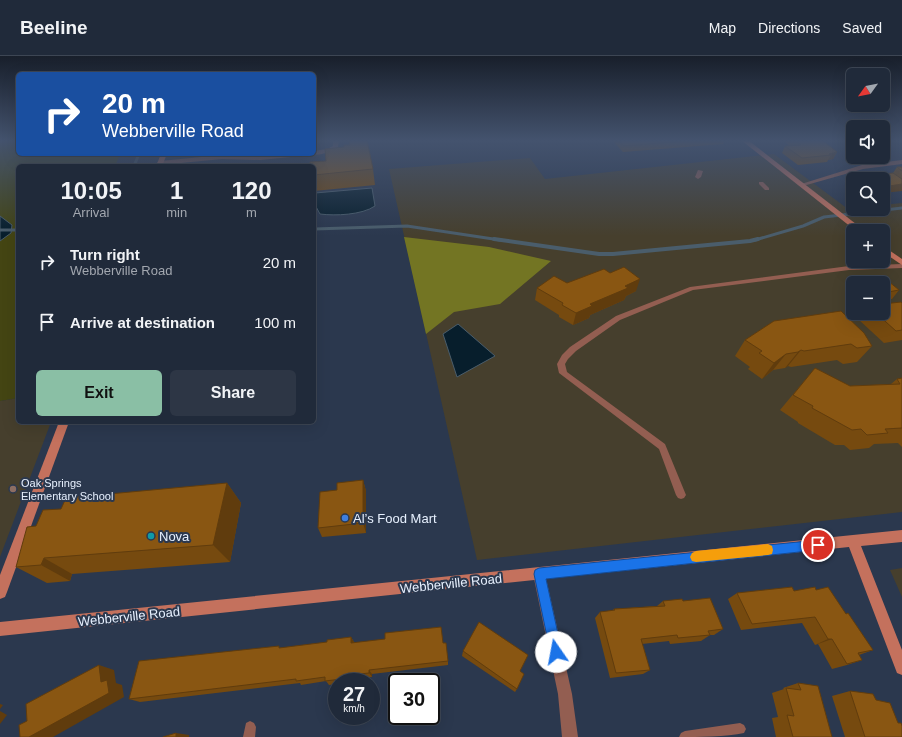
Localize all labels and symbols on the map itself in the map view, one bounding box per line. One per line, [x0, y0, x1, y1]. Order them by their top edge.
north arrow [846, 68, 890, 112]
place label: Oak Springs Elementary School [21, 477, 113, 502]
marker: Oak Springs Elementary School [8, 484, 18, 494]
place label: Al’s Food Mart [353, 511, 437, 526]
marker: Al’s Food Mart [340, 513, 350, 523]
pin [801, 528, 835, 562]
place label: Nova [159, 529, 190, 544]
marker: Nova [146, 531, 156, 541]
street label: Webberville Road [399, 571, 503, 596]
street label: Webberville Road [77, 604, 181, 629]
position arrow [535, 631, 577, 673]
speed limit sign: 30 [388, 673, 440, 725]

